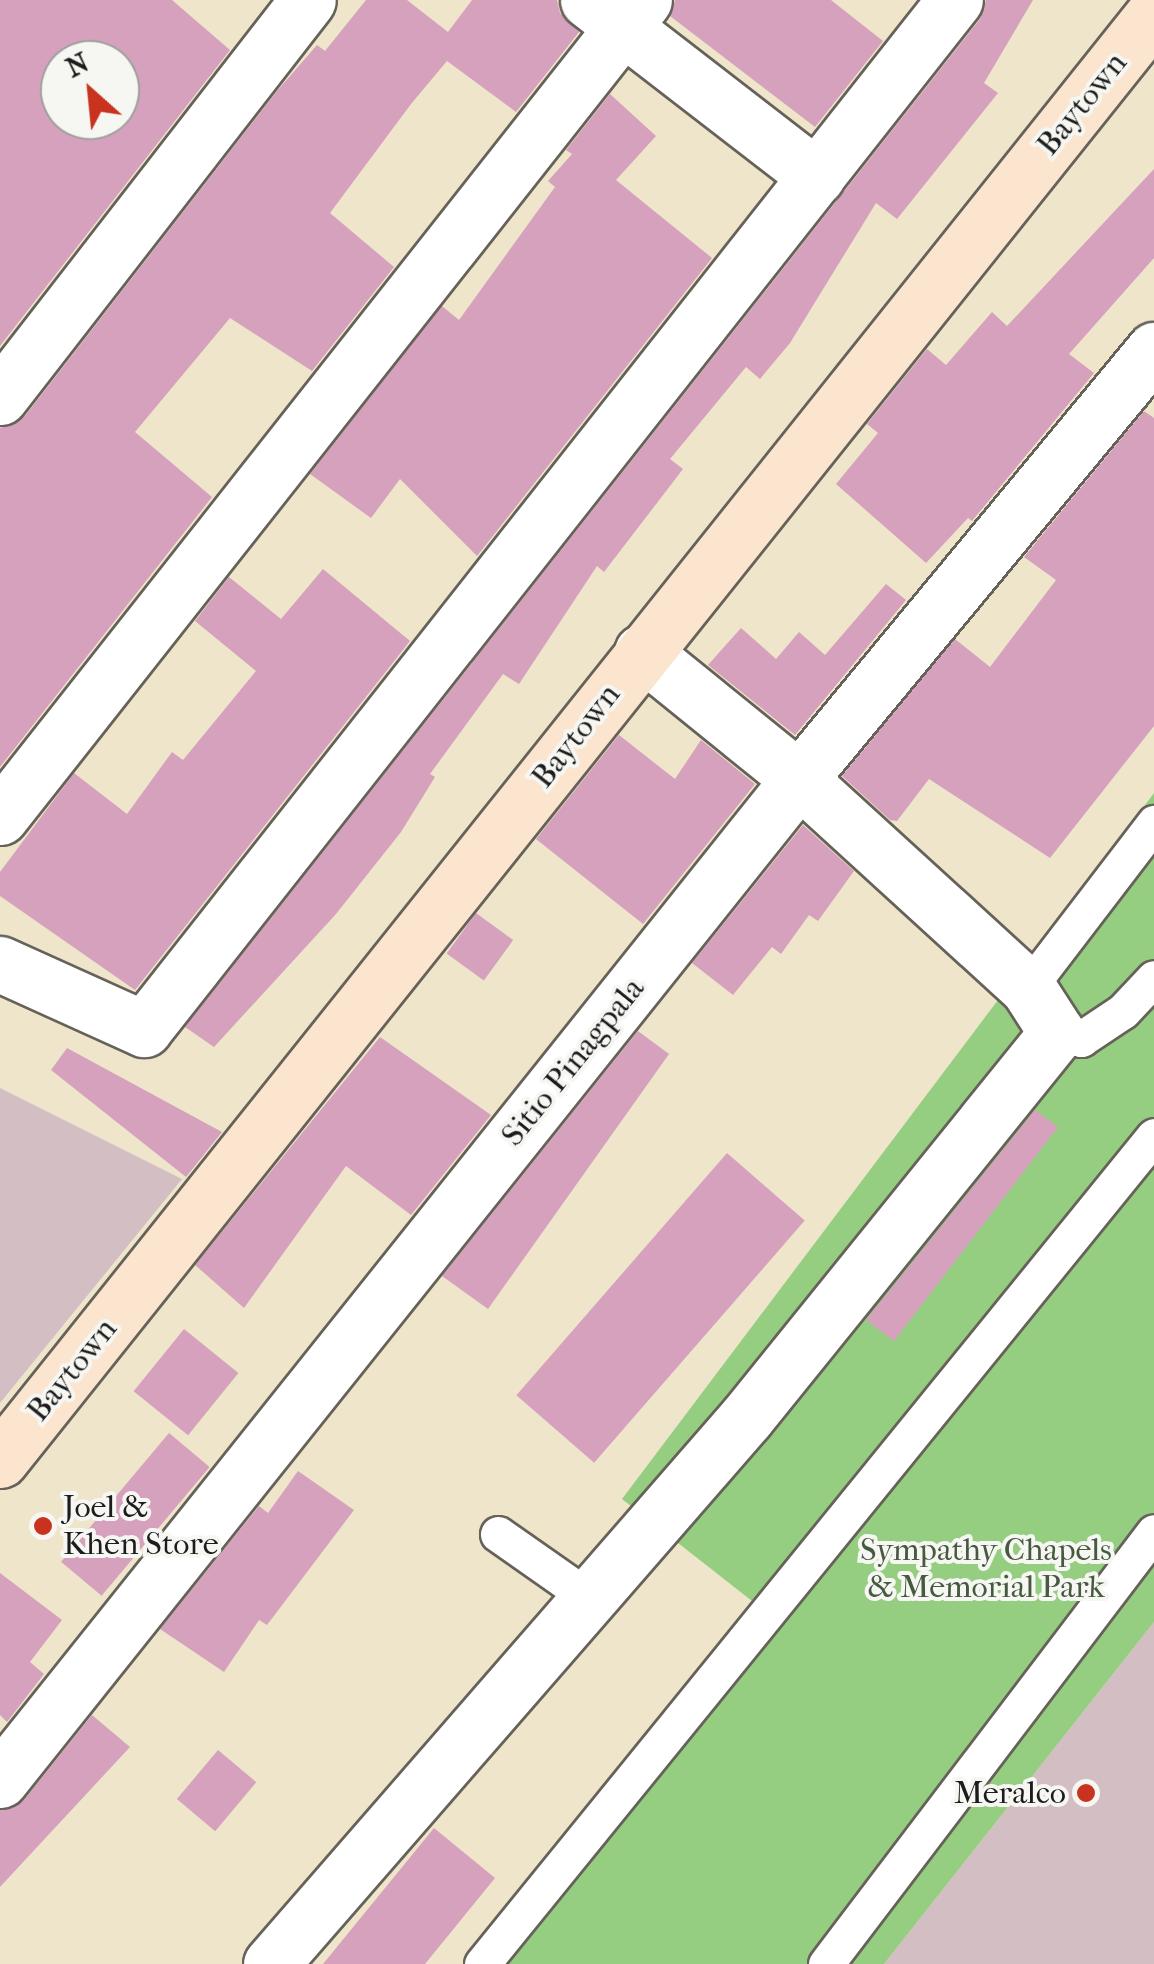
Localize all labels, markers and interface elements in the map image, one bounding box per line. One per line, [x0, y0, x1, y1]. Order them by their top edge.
north arrow [40, 40, 140, 140]
text: N [60, 45, 94, 84]
street label: Baytown [1029, 45, 1135, 163]
street label: Baytown [523, 676, 629, 796]
street label: Sitio Pinagpala [493, 970, 653, 1154]
street label: Baytown [19, 1311, 125, 1429]
place label: Joel & Khen Store [63, 1489, 219, 1564]
marker: Joel & Khen Store [32, 1515, 54, 1537]
park label: Sympathy Chapels & Memorial Park [860, 1532, 1112, 1607]
place label: Meralco [954, 1774, 1066, 1812]
marker: Meralco [1075, 1782, 1097, 1804]

